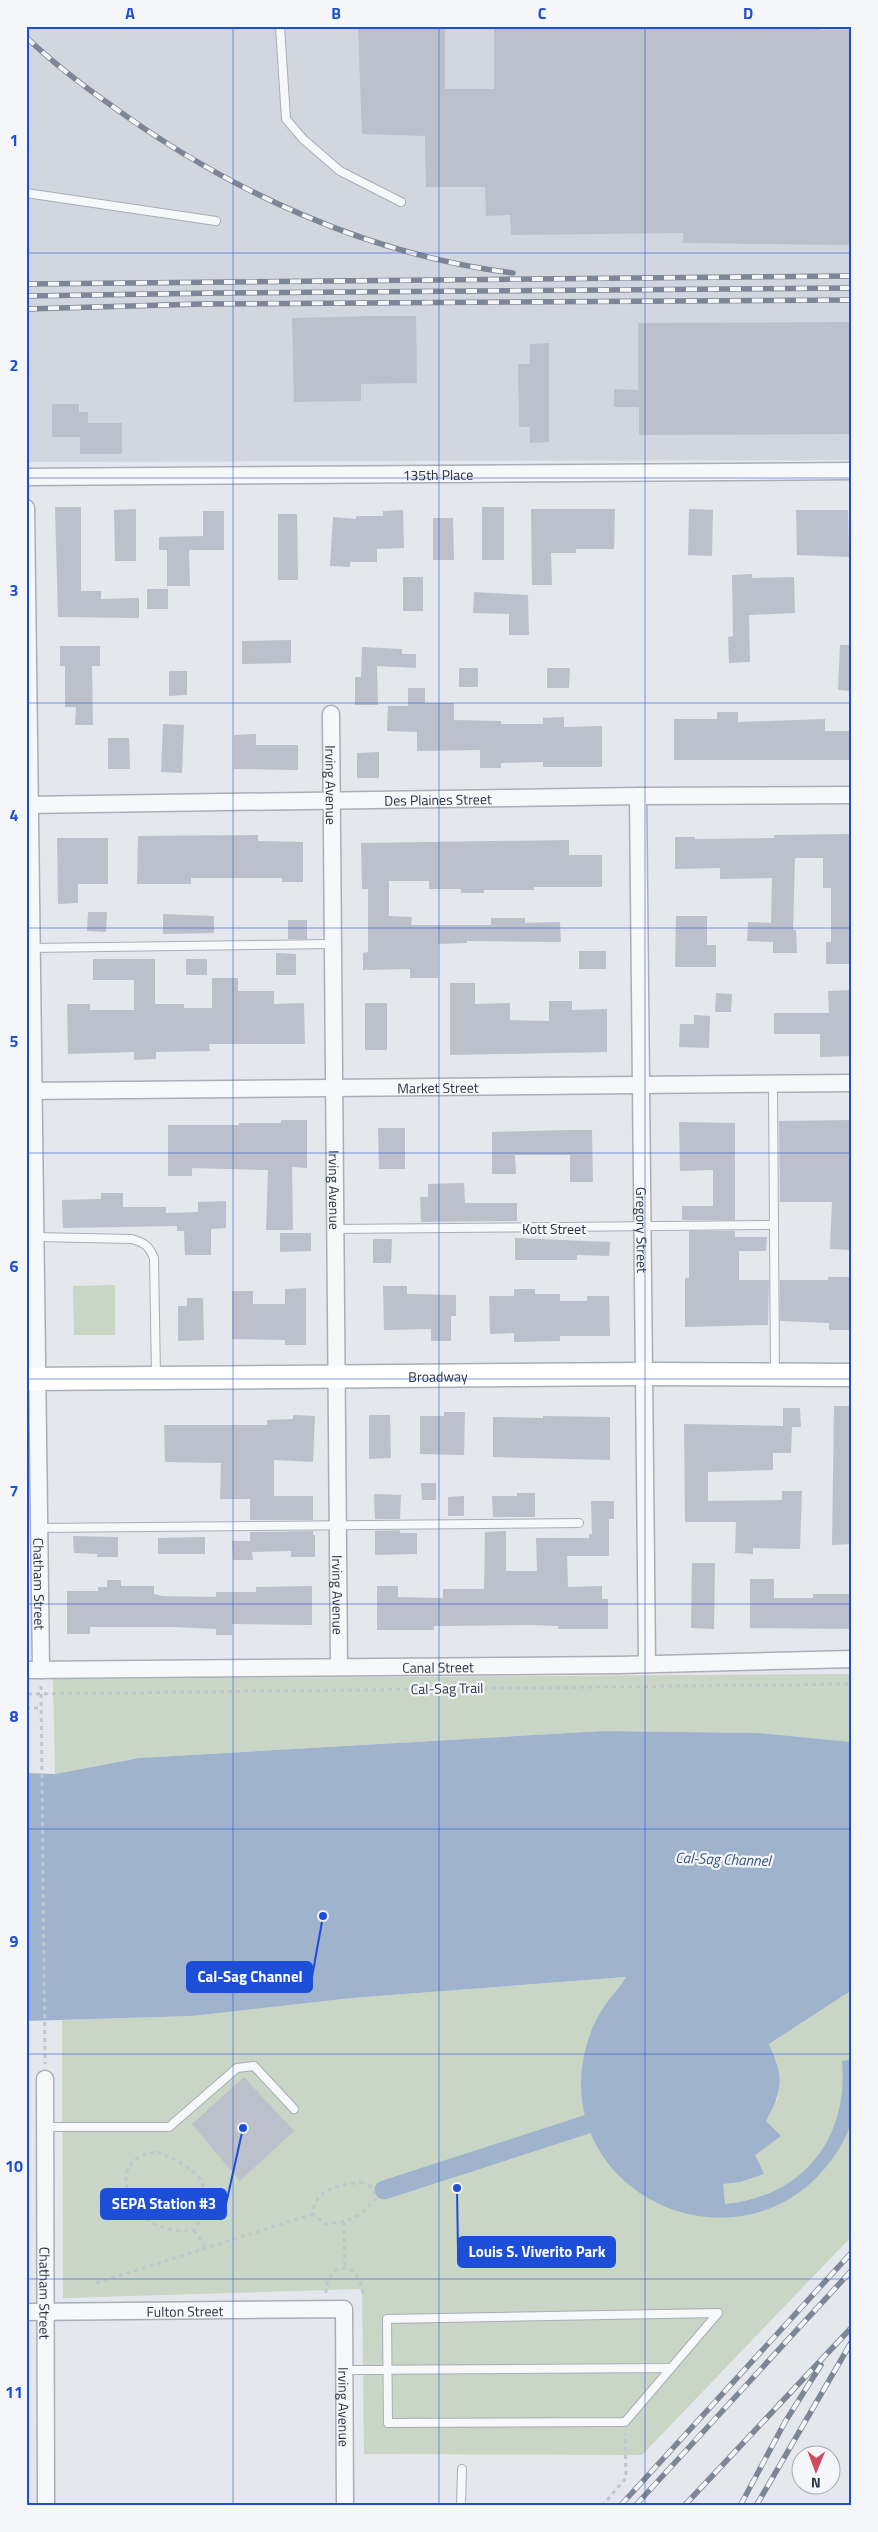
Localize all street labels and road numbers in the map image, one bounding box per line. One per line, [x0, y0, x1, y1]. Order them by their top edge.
street label: 135th Place [403, 463, 473, 485]
street label: Irving Avenue [321, 745, 342, 825]
street label: Des Plaines Street [384, 788, 492, 810]
street label: Market Street [397, 1076, 479, 1098]
street label: Irving Avenue [324, 1150, 346, 1230]
street label: Gregory Street [632, 1187, 653, 1273]
street label: Kott Street [522, 1218, 586, 1239]
street label: Broadway [408, 1365, 468, 1386]
street label: Chatham Street [29, 1537, 51, 1630]
street label: Irving Avenue [328, 1555, 349, 1635]
street label: Canal Street [402, 1656, 474, 1677]
street label: Cal-Sag Trail [410, 1677, 484, 1699]
street label: Chatham Street [35, 2247, 56, 2339]
street label: Fulton Street [146, 2300, 224, 2321]
street label: Irving Avenue [334, 2367, 355, 2447]

